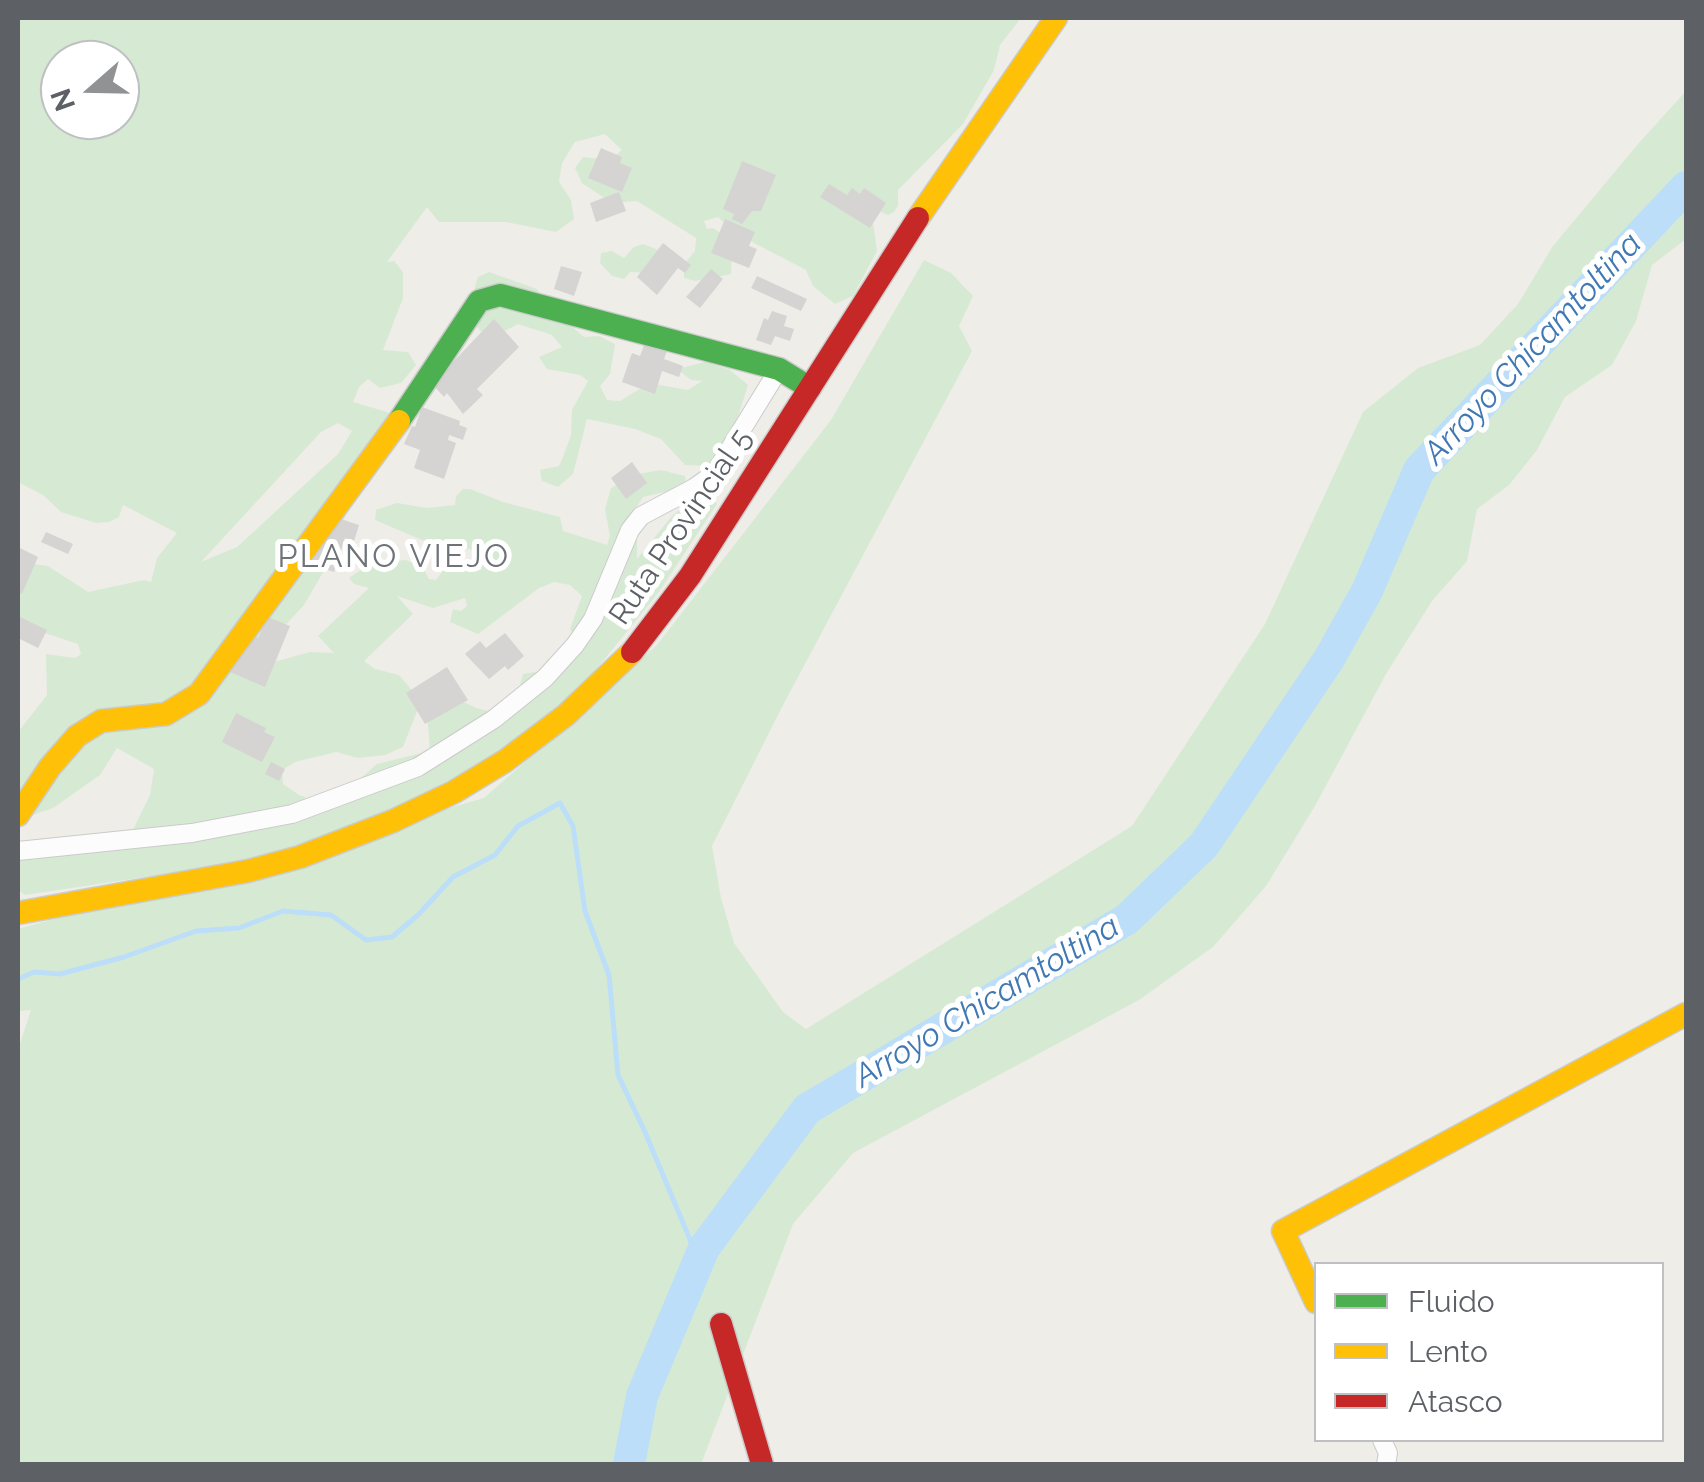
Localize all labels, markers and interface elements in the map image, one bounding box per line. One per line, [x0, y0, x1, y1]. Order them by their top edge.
north arrow [40, 40, 140, 140]
text: N [44, 84, 82, 115]
water label: Arroyo Chicamtoltina [1416, 225, 1650, 473]
street label: Ruta Provincial 5 [602, 422, 760, 632]
district label: PLANO VIEJO [277, 538, 511, 576]
water label: Arroyo Chicamtoltina [848, 908, 1126, 1096]
legend [1314, 1262, 1664, 1442]
text: Fluido [1408, 1284, 1495, 1319]
text: Lento [1408, 1334, 1488, 1369]
text: Atasco [1408, 1384, 1503, 1419]

